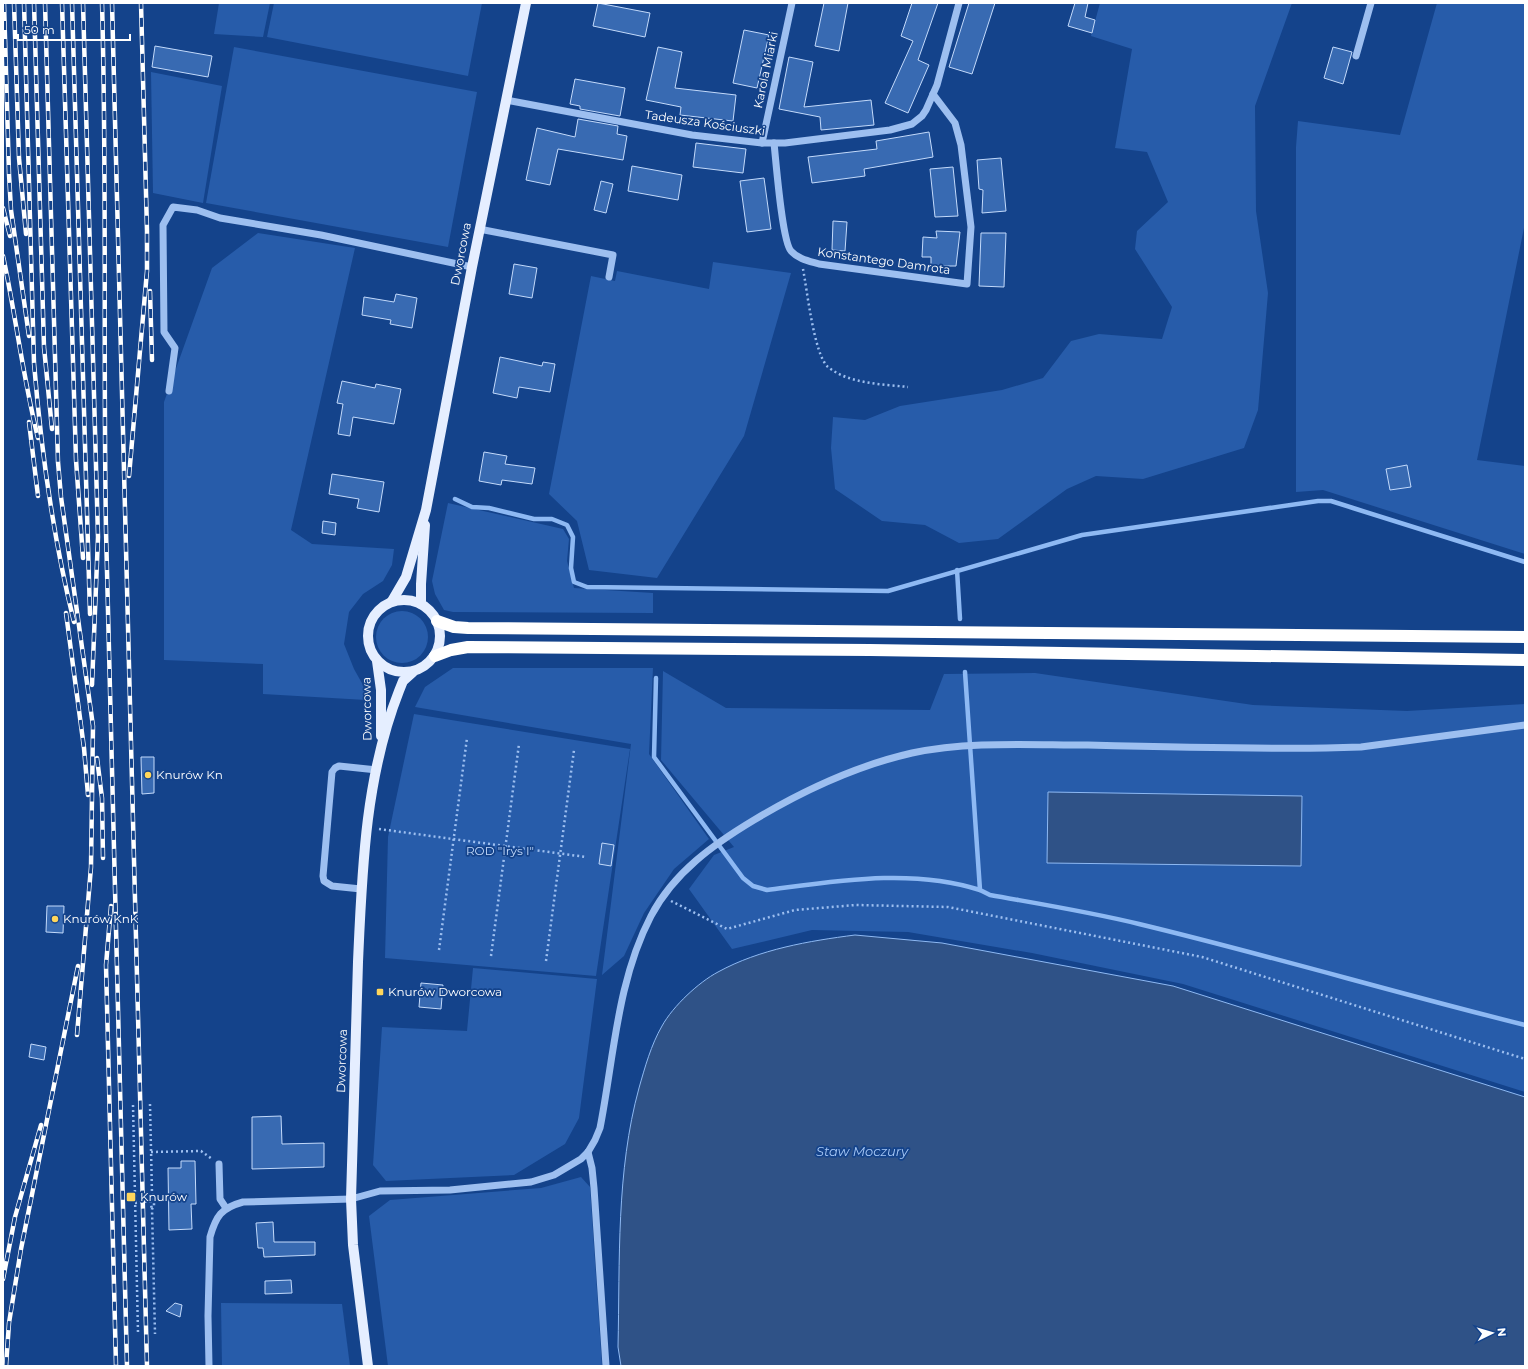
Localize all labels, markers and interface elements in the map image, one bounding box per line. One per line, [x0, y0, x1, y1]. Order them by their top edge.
scale bar [18, 16, 130, 42]
text: 50 m [24, 22, 55, 37]
street label: Karola Miarki [750, 30, 781, 110]
street label: Tadeusza Kościuszki [644, 107, 766, 138]
street label: Dworcowa [447, 221, 474, 287]
street label: Konstantego Damrota [817, 244, 951, 277]
street label: Dworcowa [358, 677, 375, 741]
place label: Knurów Kn [156, 767, 223, 782]
marker: Knurów Kn [143, 770, 153, 780]
park label: ROD "Irys I" [466, 843, 534, 858]
place label: Knurów KnK [63, 911, 139, 926]
marker: Knurów KnK [50, 914, 60, 924]
place label: Knurów Dworcowa [388, 984, 502, 999]
marker: Knurów Dworcowa [375, 987, 385, 997]
street label: Dworcowa [333, 1029, 350, 1093]
water label: Staw Moczury [816, 1143, 909, 1159]
place label: Knurów [140, 1189, 188, 1204]
marker: Knurów [125, 1191, 137, 1203]
north arrow [1472, 1313, 1512, 1353]
text: N [1495, 1327, 1509, 1337]

